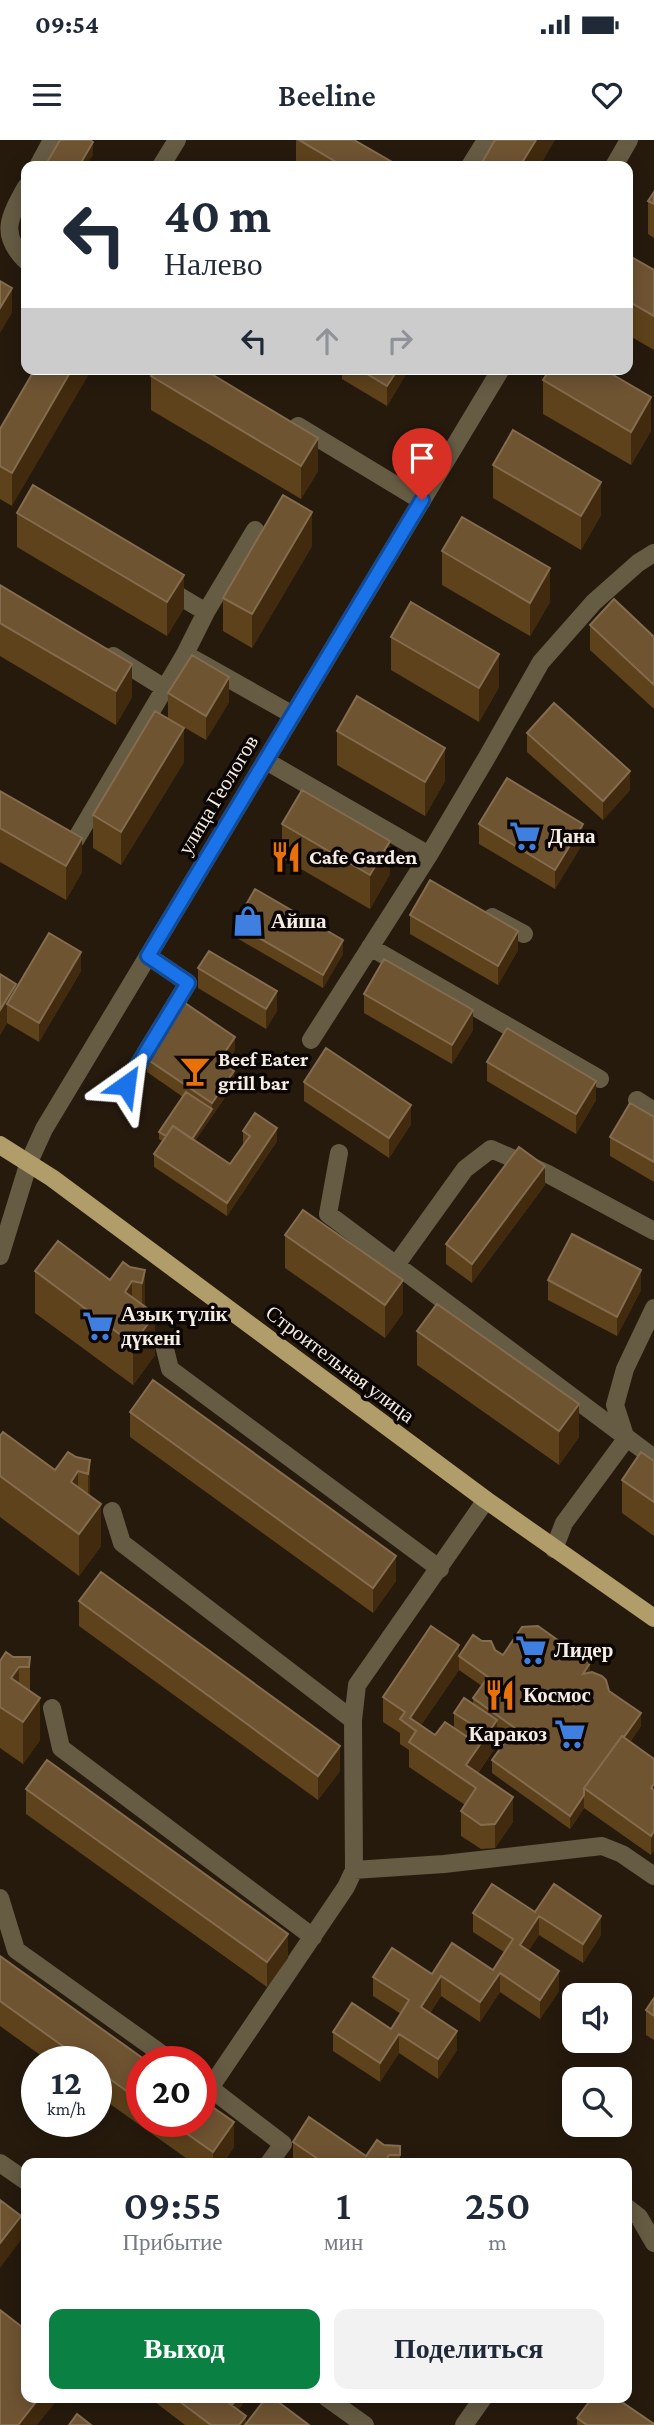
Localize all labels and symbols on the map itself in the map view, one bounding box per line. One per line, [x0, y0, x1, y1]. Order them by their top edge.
pin [392, 428, 452, 500]
street label: улица Геологов [173, 731, 263, 859]
supermarket icon: Дана [508, 819, 542, 853]
place label: Дана [548, 824, 596, 848]
restaurant icon: Cafe Garden [269, 840, 303, 874]
place label: Cafe Garden [309, 845, 417, 869]
shop icon: Айша [231, 904, 265, 938]
place label: Айша [271, 909, 327, 933]
place label: Beef Eater grill bar [218, 1047, 309, 1095]
position arrow [89, 1048, 163, 1122]
bar icon: Beef Eater grill bar [178, 1054, 212, 1088]
street label: Строительная улица [261, 1300, 420, 1428]
place label: Азық түлік дүкені [121, 1302, 229, 1350]
supermarket icon: Азық түлік дүкені [81, 1309, 115, 1343]
supermarket icon: Лидер [514, 1633, 548, 1667]
place label: Лидер [554, 1638, 613, 1662]
restaurant icon: Космос [483, 1678, 517, 1712]
place label: Космос [523, 1683, 591, 1707]
supermarket icon: Каракоз [553, 1717, 587, 1751]
place label: Каракоз [469, 1722, 547, 1746]
speed limit sign: 20 [126, 2046, 217, 2137]

